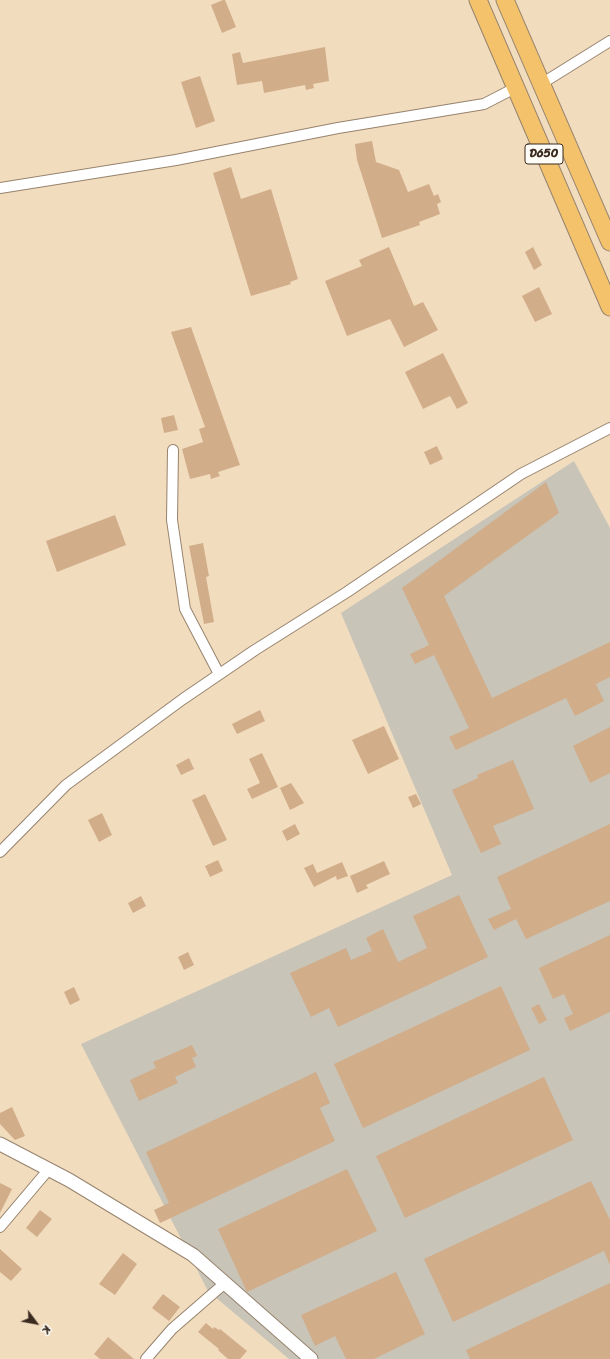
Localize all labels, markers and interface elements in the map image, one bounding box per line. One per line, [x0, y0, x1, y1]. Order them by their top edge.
road number: D650 [525, 144, 563, 164]
north arrow [16, 1303, 56, 1343]
text: K [37, 1322, 56, 1337]

